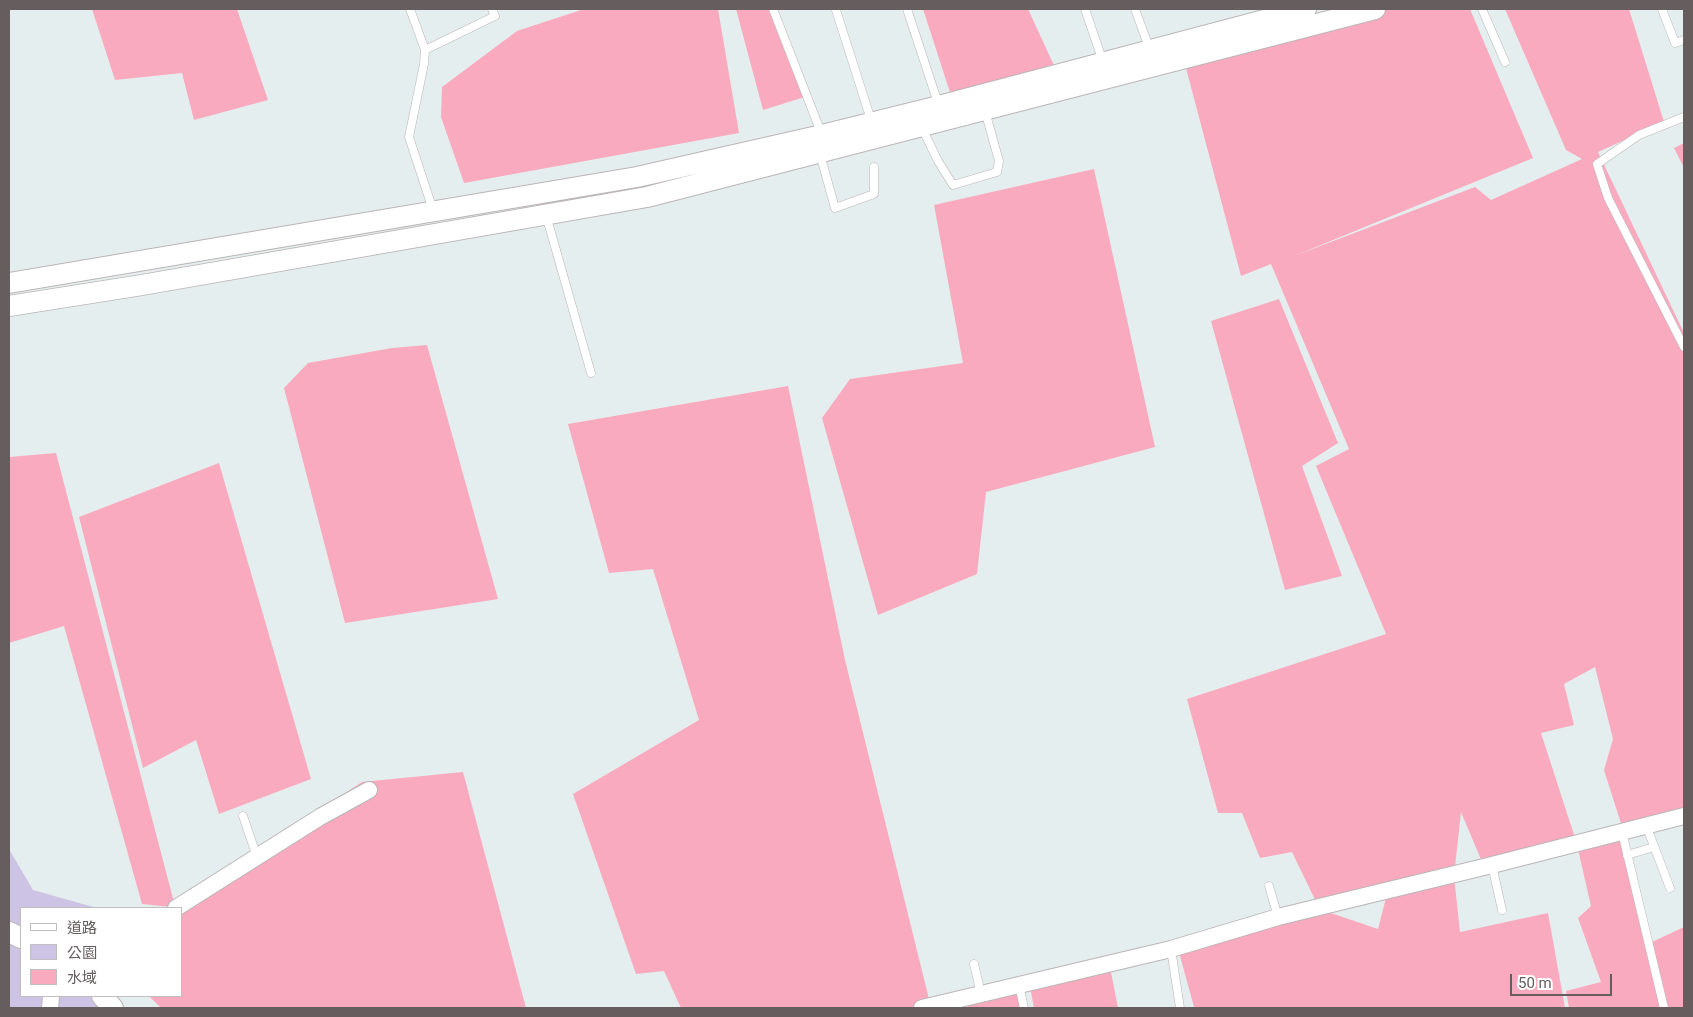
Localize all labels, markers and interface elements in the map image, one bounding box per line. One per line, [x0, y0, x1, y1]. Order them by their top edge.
legend [20, 907, 182, 997]
text: 道路 [67, 919, 97, 937]
text: 公園 [67, 944, 97, 962]
scale bar [1513, 964, 1616, 996]
text: 水域 [67, 969, 97, 987]
text: 50 m [1518, 974, 1552, 992]

